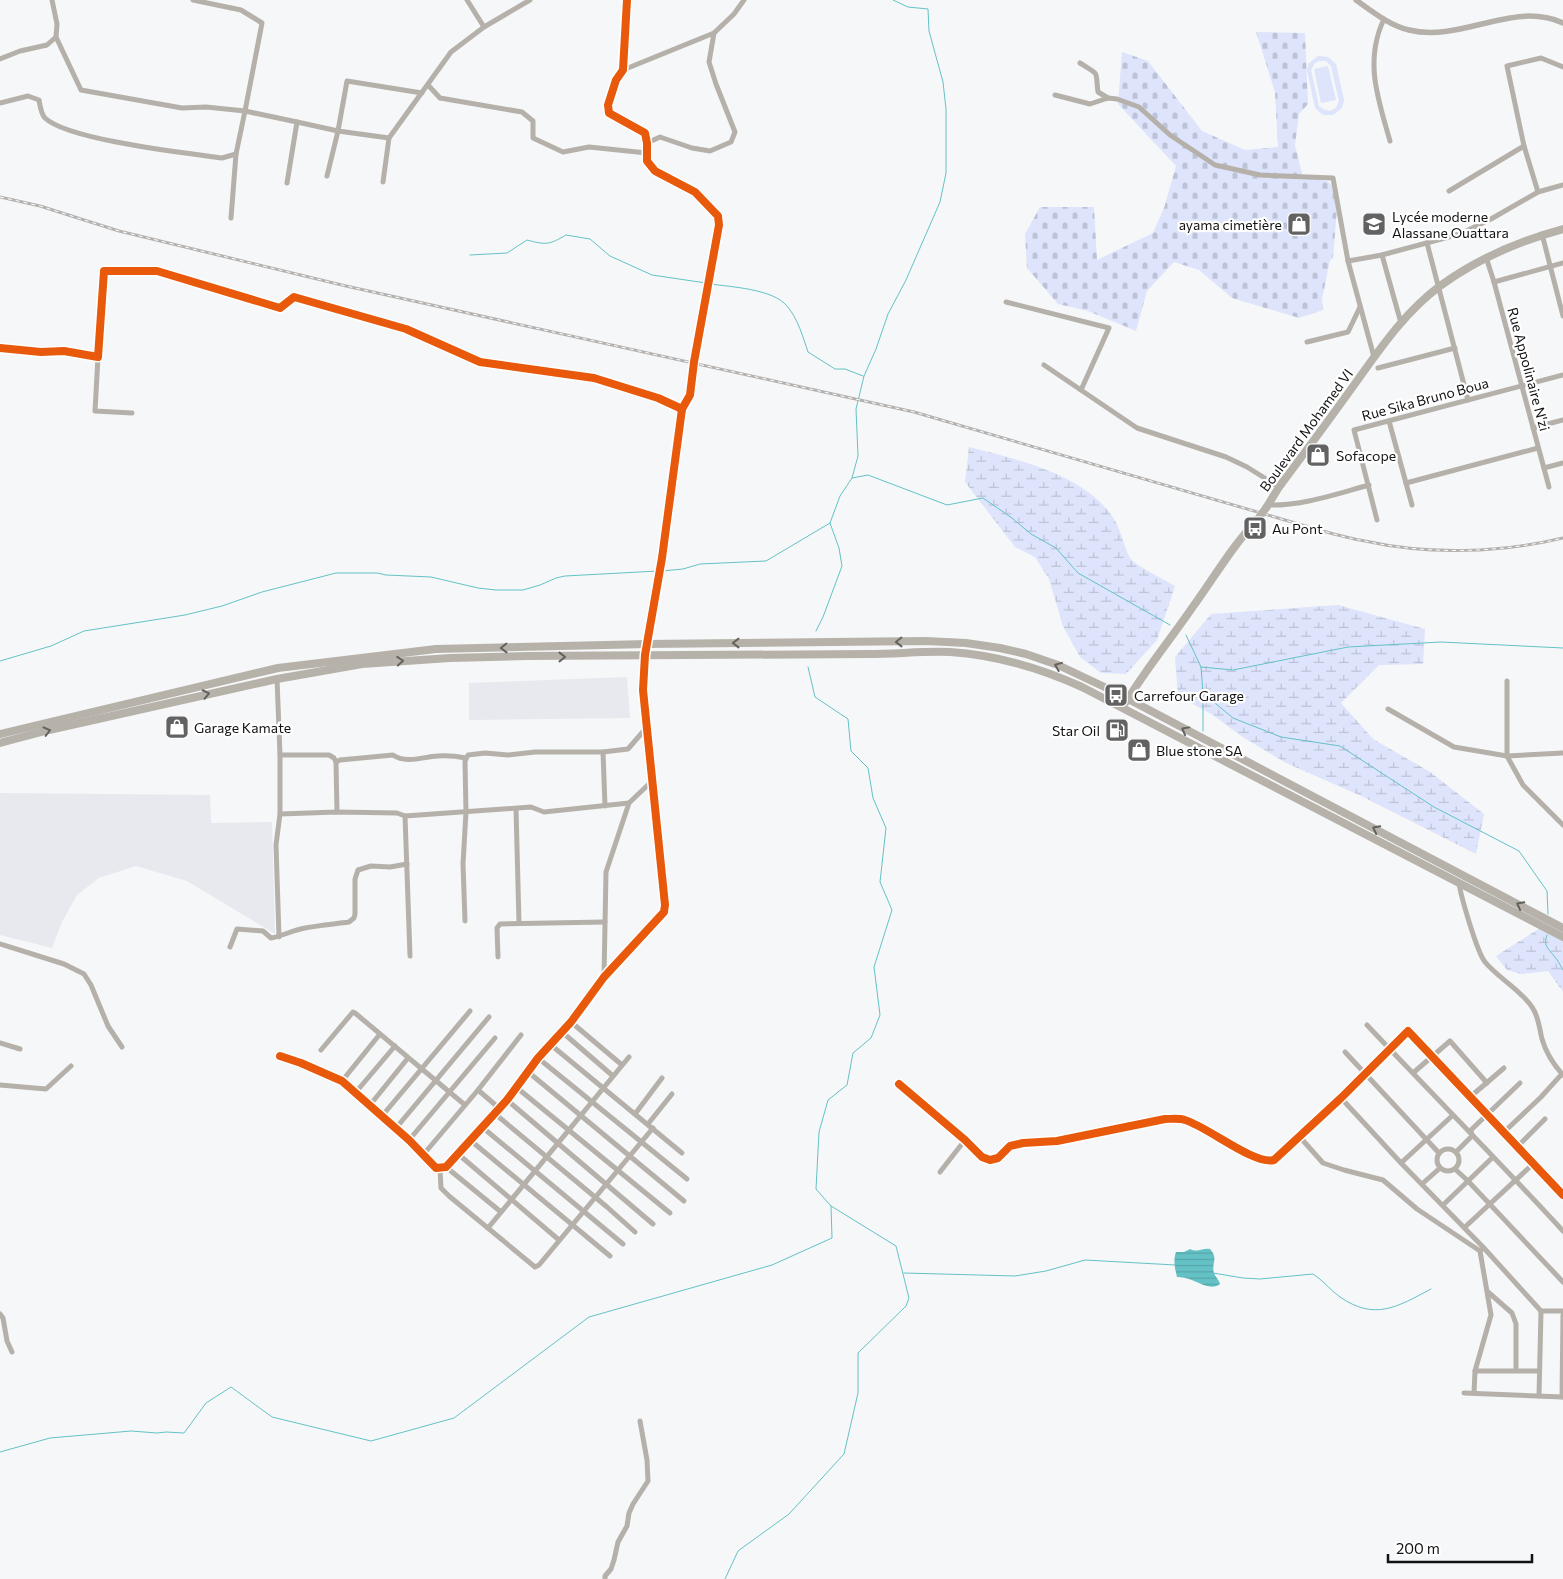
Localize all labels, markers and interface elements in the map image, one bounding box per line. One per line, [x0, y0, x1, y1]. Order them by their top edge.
place label: Lycée moderne Alassane Ouattara [1392, 208, 1509, 241]
shop icon: ayama cimetière [1286, 211, 1312, 237]
school or university icon: Lycée moderne Alassane Ouattara [1361, 211, 1387, 237]
place label: ayama cimetière [1179, 216, 1282, 233]
street label: Rue Appolinaire N'zi [1504, 305, 1554, 433]
street label: Boulevard Mohamed VI [1256, 365, 1356, 495]
street label: Rue Sika Bruno Boua [1360, 374, 1490, 424]
shop icon: Sofacope [1305, 442, 1331, 468]
place label: Sofacope [1336, 447, 1396, 464]
bus stop icon: Au Pont [1242, 515, 1268, 541]
place label: Au Pont [1272, 520, 1323, 537]
one-way arrow [894, 636, 902, 647]
one-way arrow [732, 638, 740, 648]
one-way arrow [499, 643, 507, 653]
one-way arrow [559, 652, 567, 662]
one-way arrow [396, 656, 404, 667]
one-way arrow [1054, 661, 1063, 672]
bus stop icon: Carrefour Garage [1103, 682, 1129, 708]
place label: Carrefour Garage [1134, 687, 1244, 704]
one-way arrow [201, 690, 210, 700]
shop icon: Garage Kamate [164, 714, 190, 740]
fuel station icon: Star Oil [1104, 717, 1130, 743]
place label: Garage Kamate [194, 719, 291, 736]
place label: Star Oil [1052, 722, 1100, 739]
one-way arrow [43, 726, 52, 737]
one-way arrow [1182, 726, 1191, 736]
shop icon: Blue stone SA [1126, 737, 1152, 763]
place label: Blue stone SA [1156, 742, 1243, 759]
one-way arrow [1372, 825, 1381, 835]
one-way arrow [1516, 901, 1525, 911]
scale bar [1388, 1532, 1532, 1564]
text: 200 m [1396, 1539, 1440, 1557]

